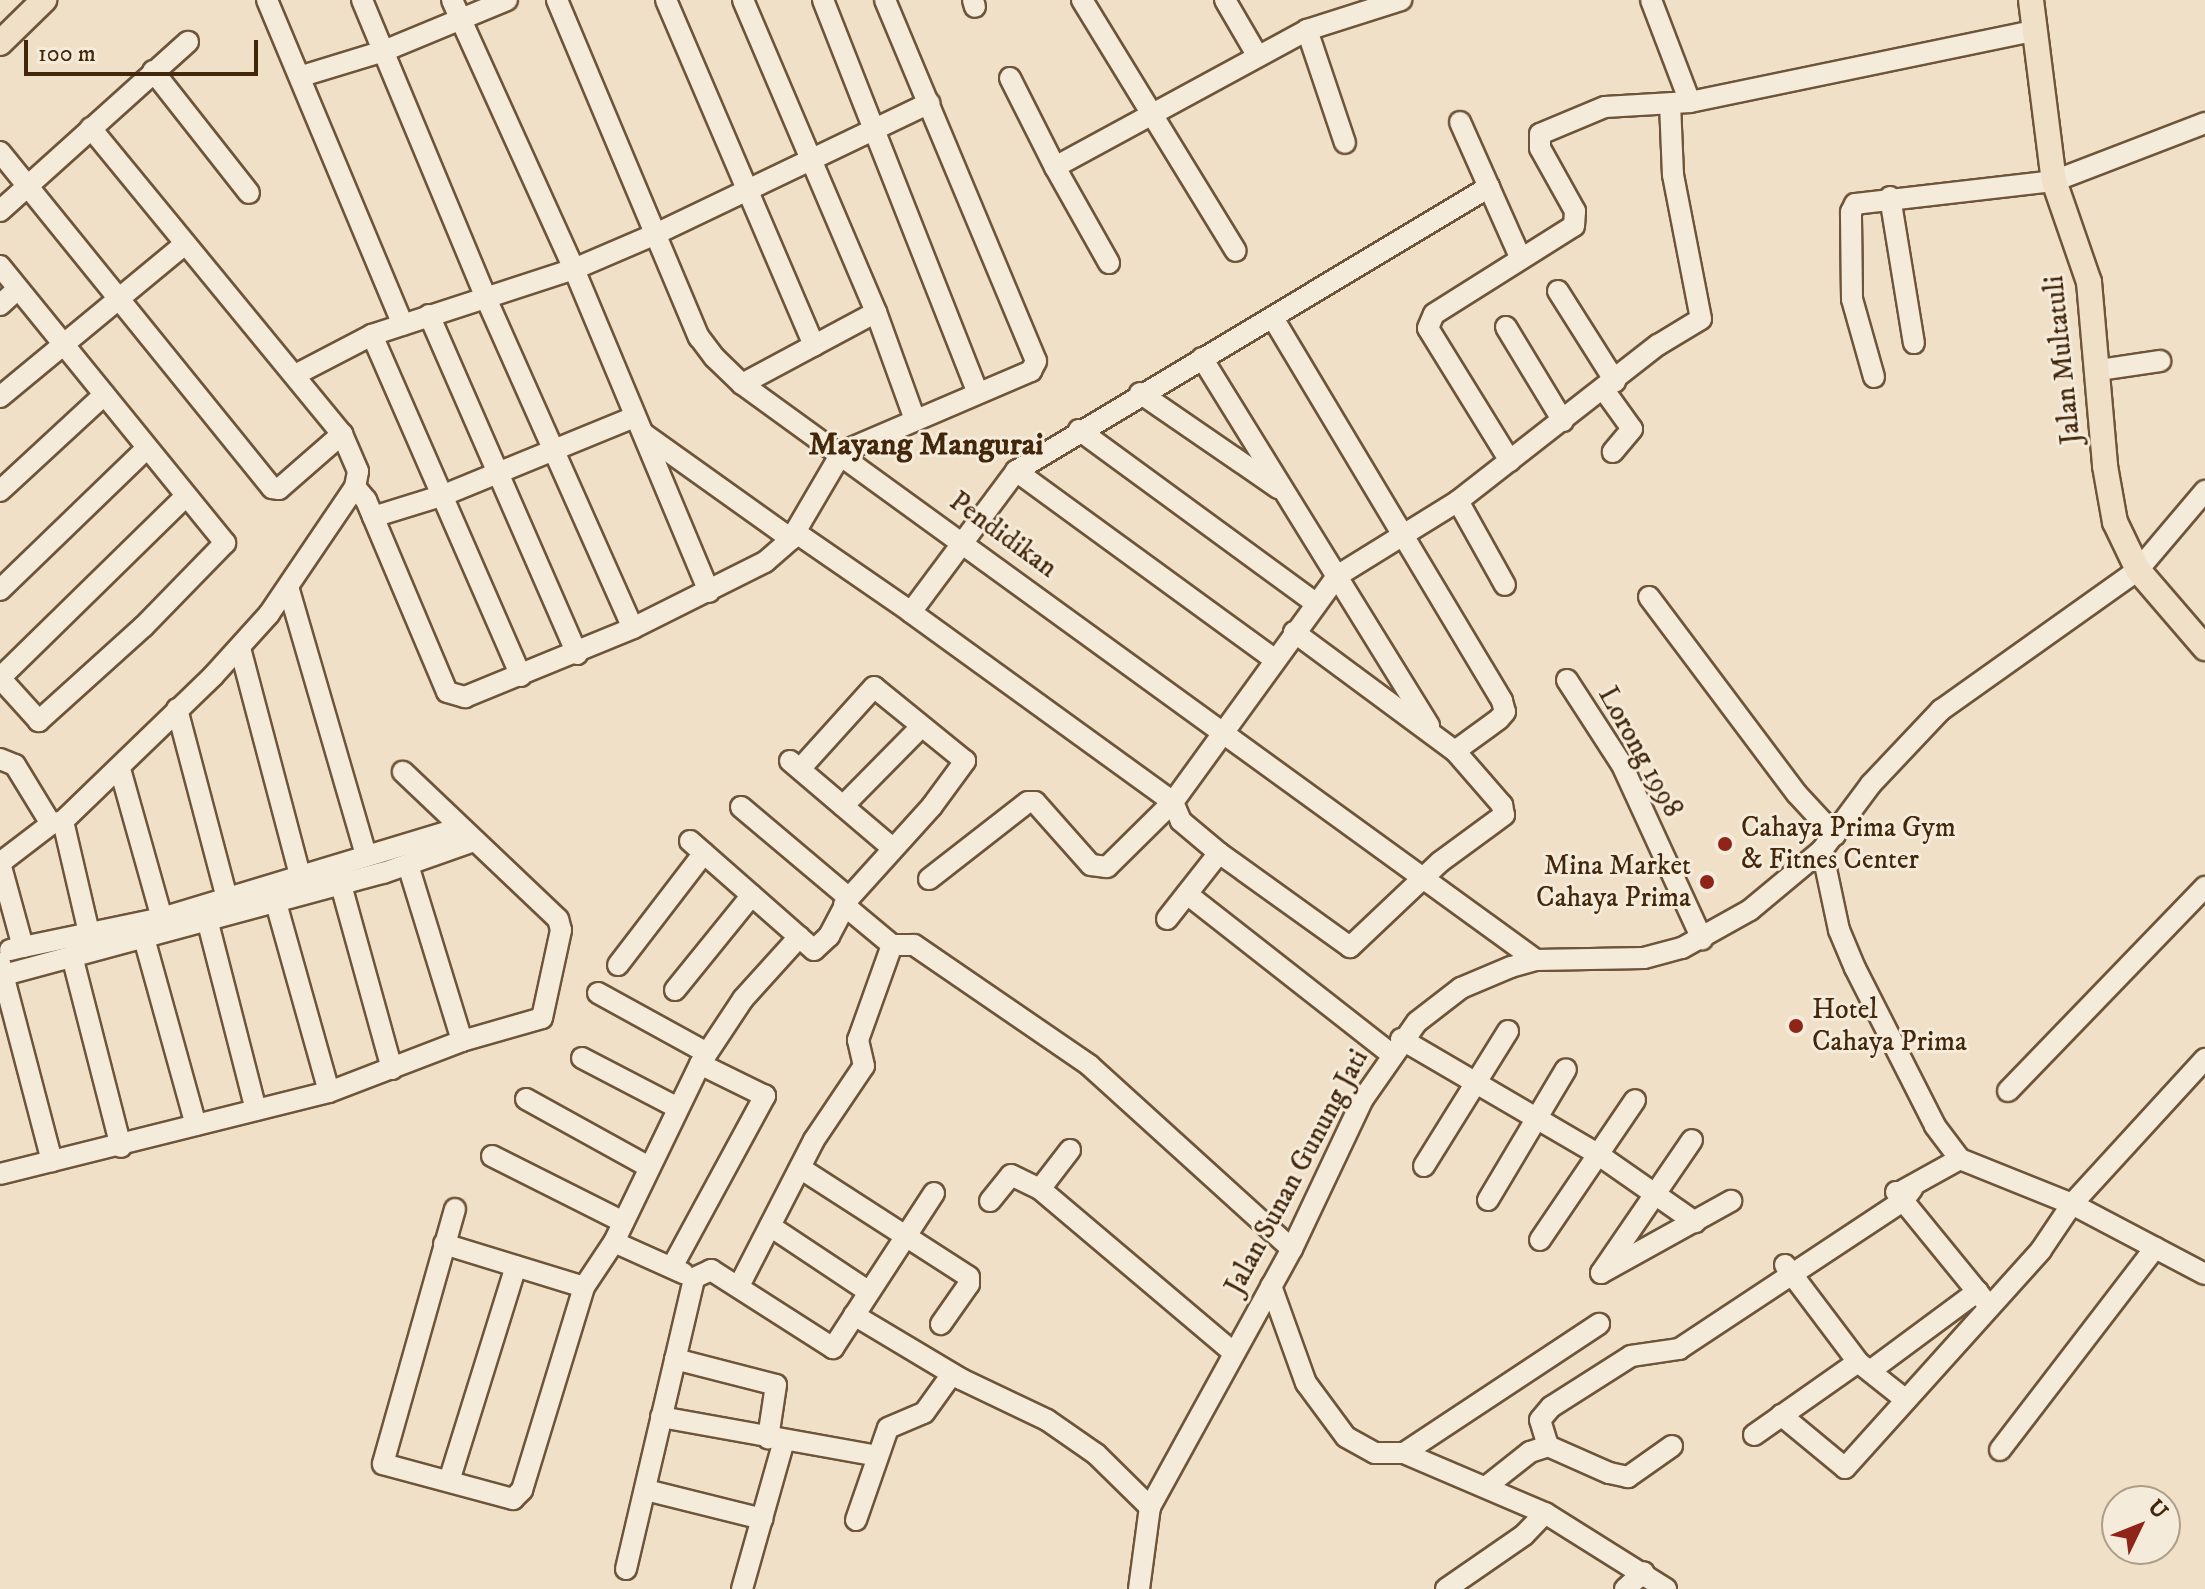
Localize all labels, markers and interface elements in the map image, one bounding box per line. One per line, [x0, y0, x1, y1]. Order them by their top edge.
scale bar [28, 24, 262, 74]
text: 100 m [38, 39, 96, 69]
street label: Jalan Multatuli [2037, 274, 2089, 446]
district label: Mayang Mangurai [809, 426, 1043, 464]
street label: Pendidikan [943, 485, 1063, 585]
street label: Lorong 1998 [1590, 681, 1690, 823]
place label: Cahaya Prima Gym & Fitnes Center [1741, 811, 1956, 877]
marker: Cahaya Prima Gym & Fitnes Center [1716, 835, 1734, 853]
place label: Mina Market Cahaya Prima [1536, 849, 1691, 915]
marker: Mina Market Cahaya Prima [1698, 873, 1716, 891]
place label: Hotel Cahaya Prima [1812, 993, 1967, 1059]
marker: Hotel Cahaya Prima [1787, 1017, 1805, 1035]
street label: Jalan Sunan Gunung Jati [1218, 1044, 1376, 1300]
north arrow [2101, 1485, 2181, 1565]
text: U [2142, 1494, 2173, 1525]

